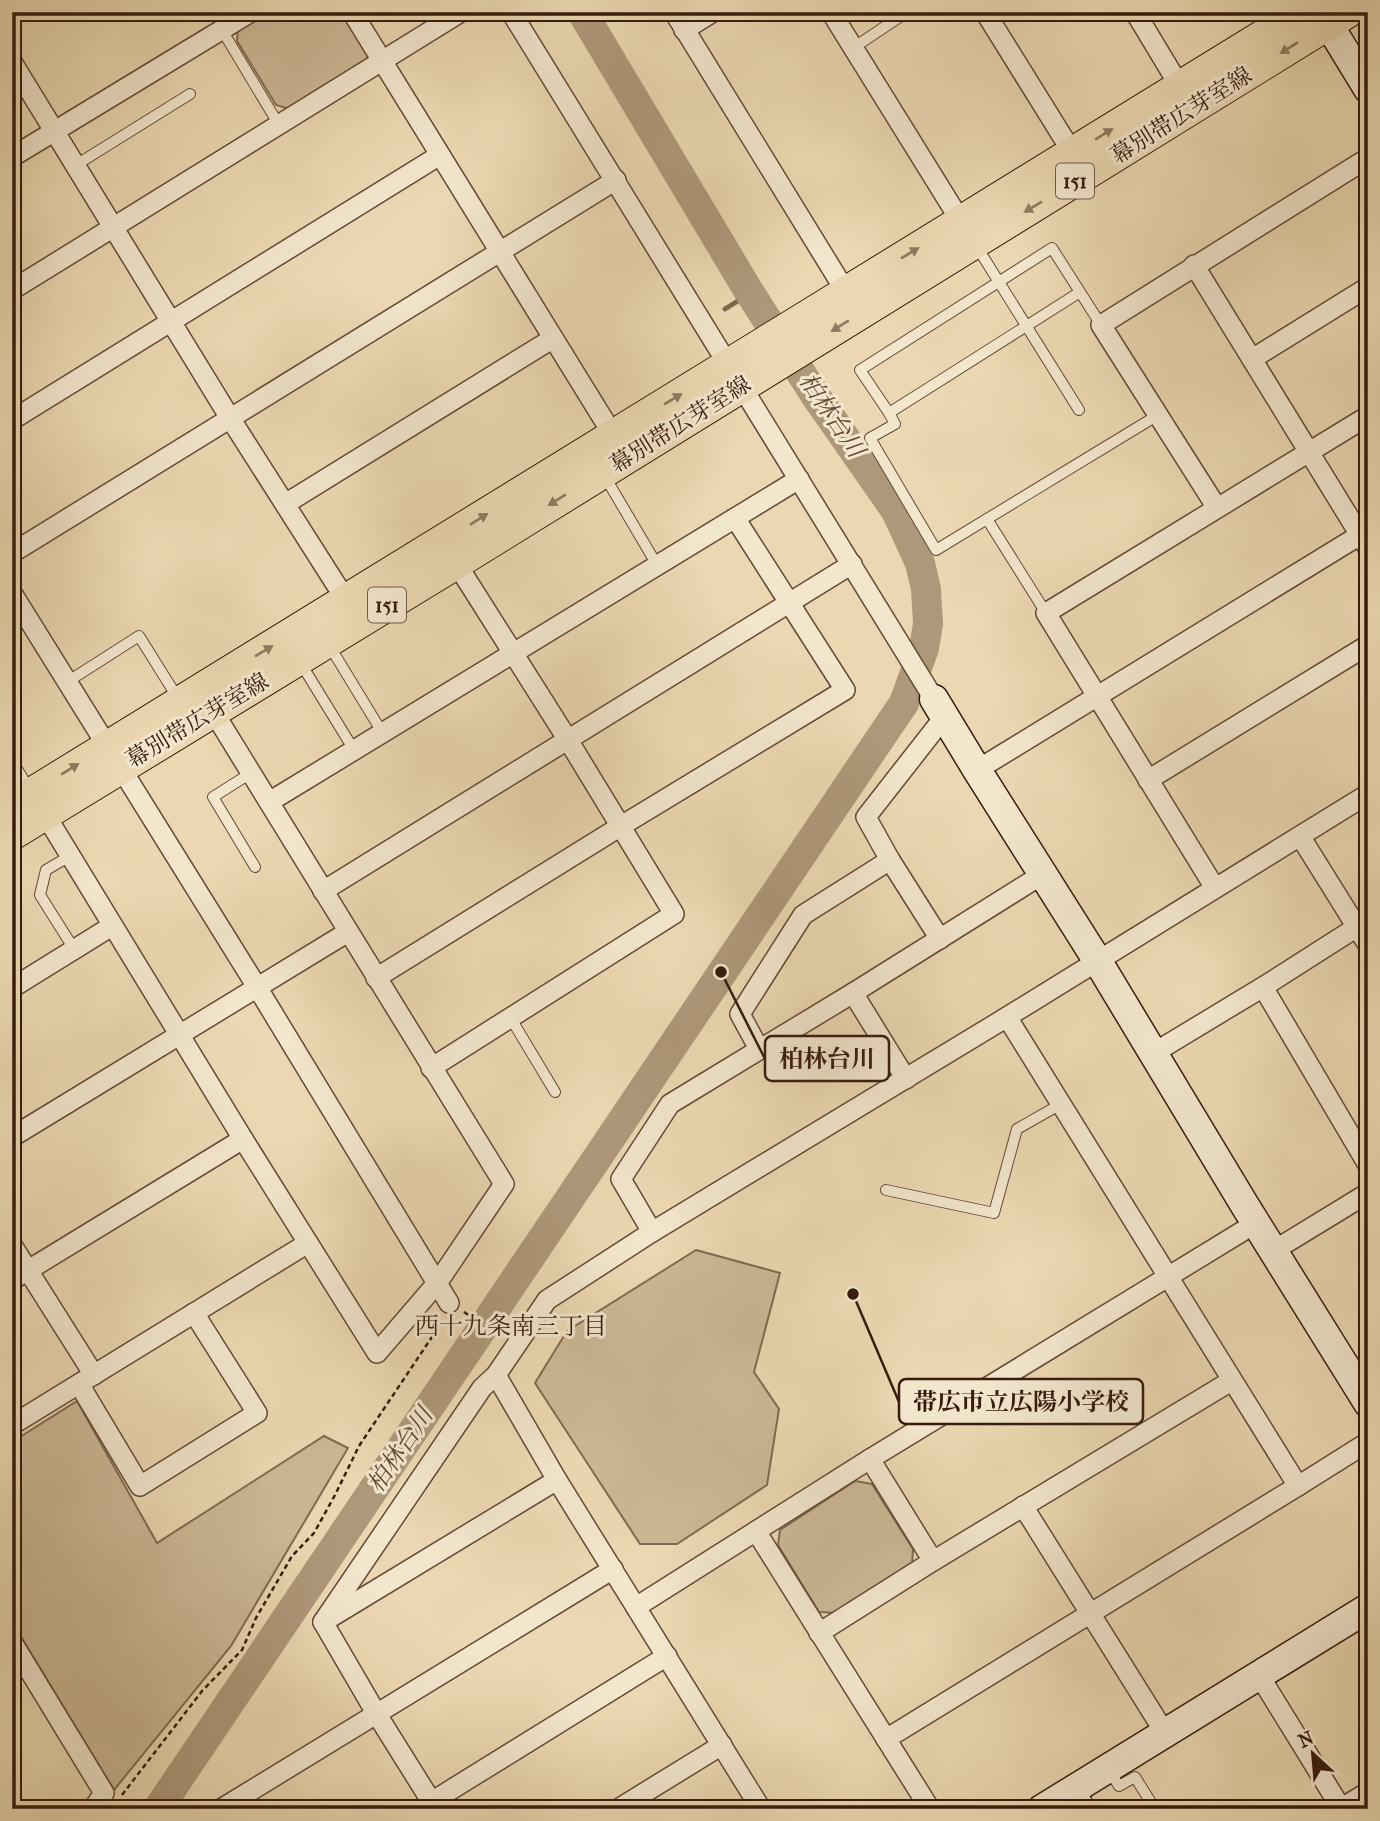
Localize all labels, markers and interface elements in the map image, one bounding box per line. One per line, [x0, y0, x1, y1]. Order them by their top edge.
one-way arrow [1279, 41, 1299, 54]
street label: 幕別帯広芽室線 [1106, 61, 1257, 170]
one-way arrow [1095, 128, 1114, 141]
road number: 151 [1056, 164, 1094, 198]
one-way arrow [1024, 200, 1043, 213]
one-way arrow [901, 246, 920, 259]
one-way arrow [830, 319, 849, 332]
water label: 柏林台川 [794, 367, 872, 465]
street label: 幕別帯広芽室線 [605, 370, 756, 479]
one-way arrow [663, 393, 682, 406]
one-way arrow [548, 494, 567, 506]
one-way arrow [469, 512, 488, 525]
road number: 151 [368, 588, 406, 622]
one-way arrow [255, 644, 274, 657]
street label: 幕別帯広芽室線 [121, 667, 273, 773]
one-way arrow [61, 763, 80, 776]
callout: 柏林台川 [765, 1036, 889, 1081]
text: 柏林台川 [779, 1045, 875, 1073]
district label: 西十九条南三丁目 [415, 1312, 607, 1340]
callout: 帯広市立広陽小学校 [899, 1379, 1143, 1424]
text: 帯広市立広陽小学校 [913, 1388, 1129, 1416]
water label: 柏林台川 [362, 1400, 440, 1498]
north arrow [1278, 1720, 1348, 1790]
text: N [1295, 1726, 1318, 1753]

